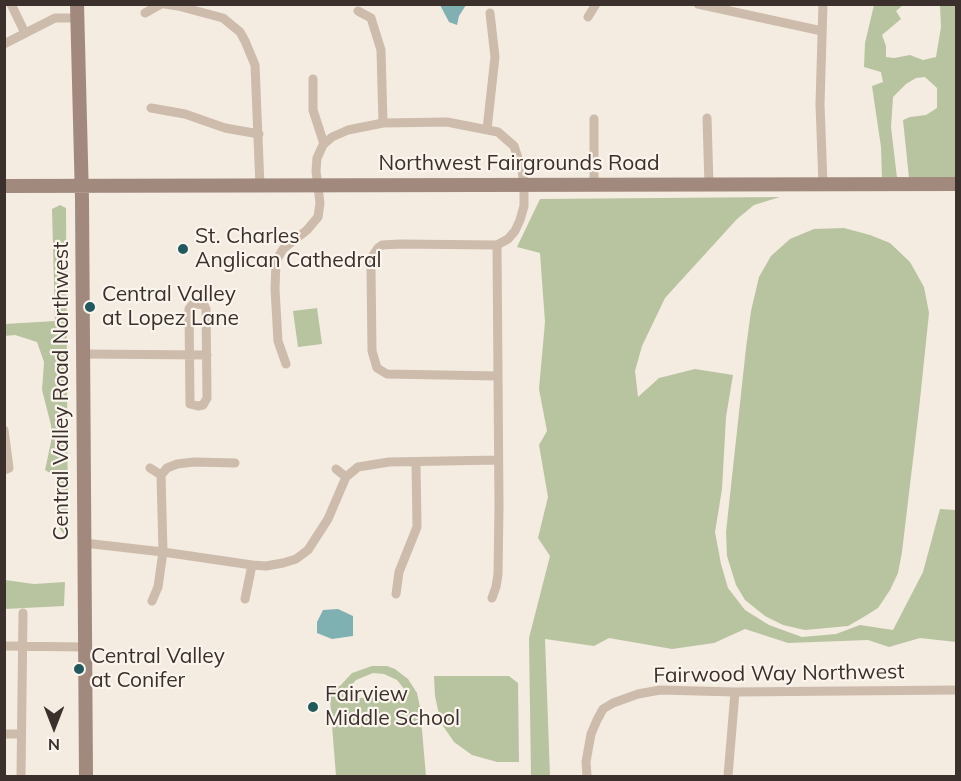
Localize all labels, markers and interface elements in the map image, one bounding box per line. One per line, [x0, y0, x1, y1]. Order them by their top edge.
street label: Northwest Fairgrounds Road [378, 151, 660, 177]
place label: St. Charles Anglican Cathedral [195, 224, 382, 274]
street label: Central Valley Road Northwest [49, 242, 75, 540]
marker: St. Charles Anglican Cathedral [176, 242, 190, 256]
place label: Central Valley at Lopez Lane [102, 282, 239, 332]
marker: Central Valley at Lopez Lane [83, 300, 97, 314]
place label: Central Valley at Conifer [91, 644, 225, 694]
street label: Fairwood Way Northwest [653, 659, 905, 689]
marker: Central Valley at Conifer [72, 662, 86, 676]
place label: Fairview Middle School [325, 682, 460, 732]
north arrow [24, 697, 84, 757]
marker: Fairview Middle School [306, 700, 320, 714]
text: N [48, 735, 60, 755]

